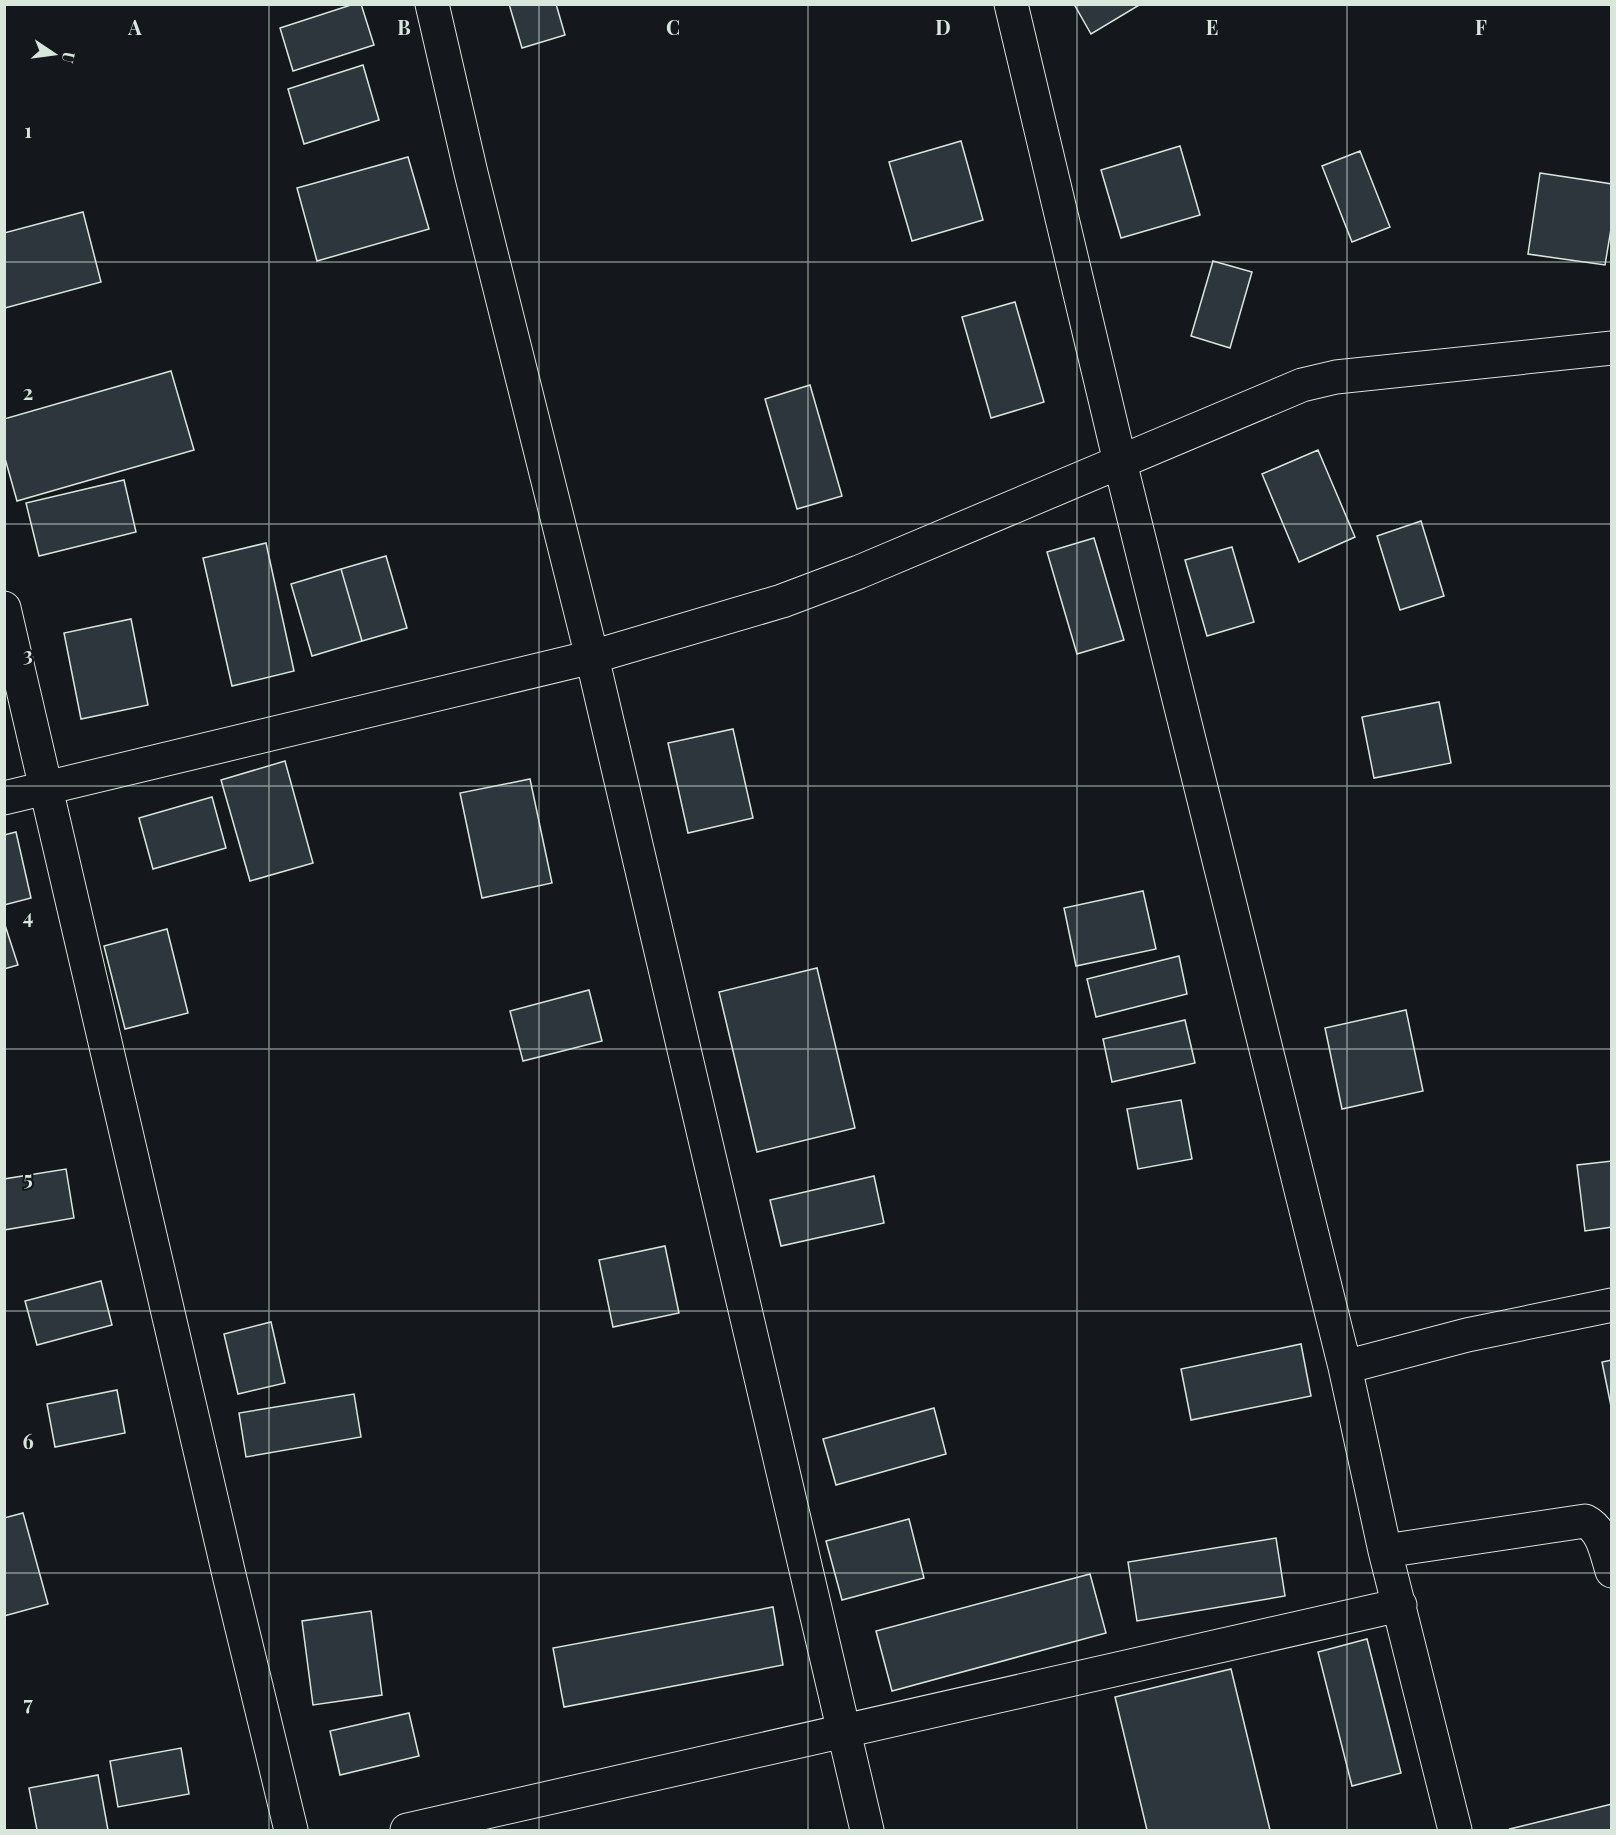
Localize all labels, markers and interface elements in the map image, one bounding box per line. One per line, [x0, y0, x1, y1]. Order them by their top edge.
text: A [127, 13, 142, 40]
text: B [397, 13, 411, 40]
text: C [666, 13, 680, 40]
text: D [935, 13, 951, 40]
text: E [1206, 13, 1218, 40]
text: F [1475, 13, 1487, 40]
north arrow [24, 24, 84, 84]
text: U [58, 50, 81, 65]
text: 1 [24, 116, 32, 143]
text: 2 [23, 378, 33, 405]
text: 3 [23, 640, 33, 667]
text: 4 [23, 902, 33, 929]
text: 5 [23, 1164, 33, 1191]
text: 6 [22, 1427, 34, 1454]
text: 7 [23, 1689, 33, 1716]

